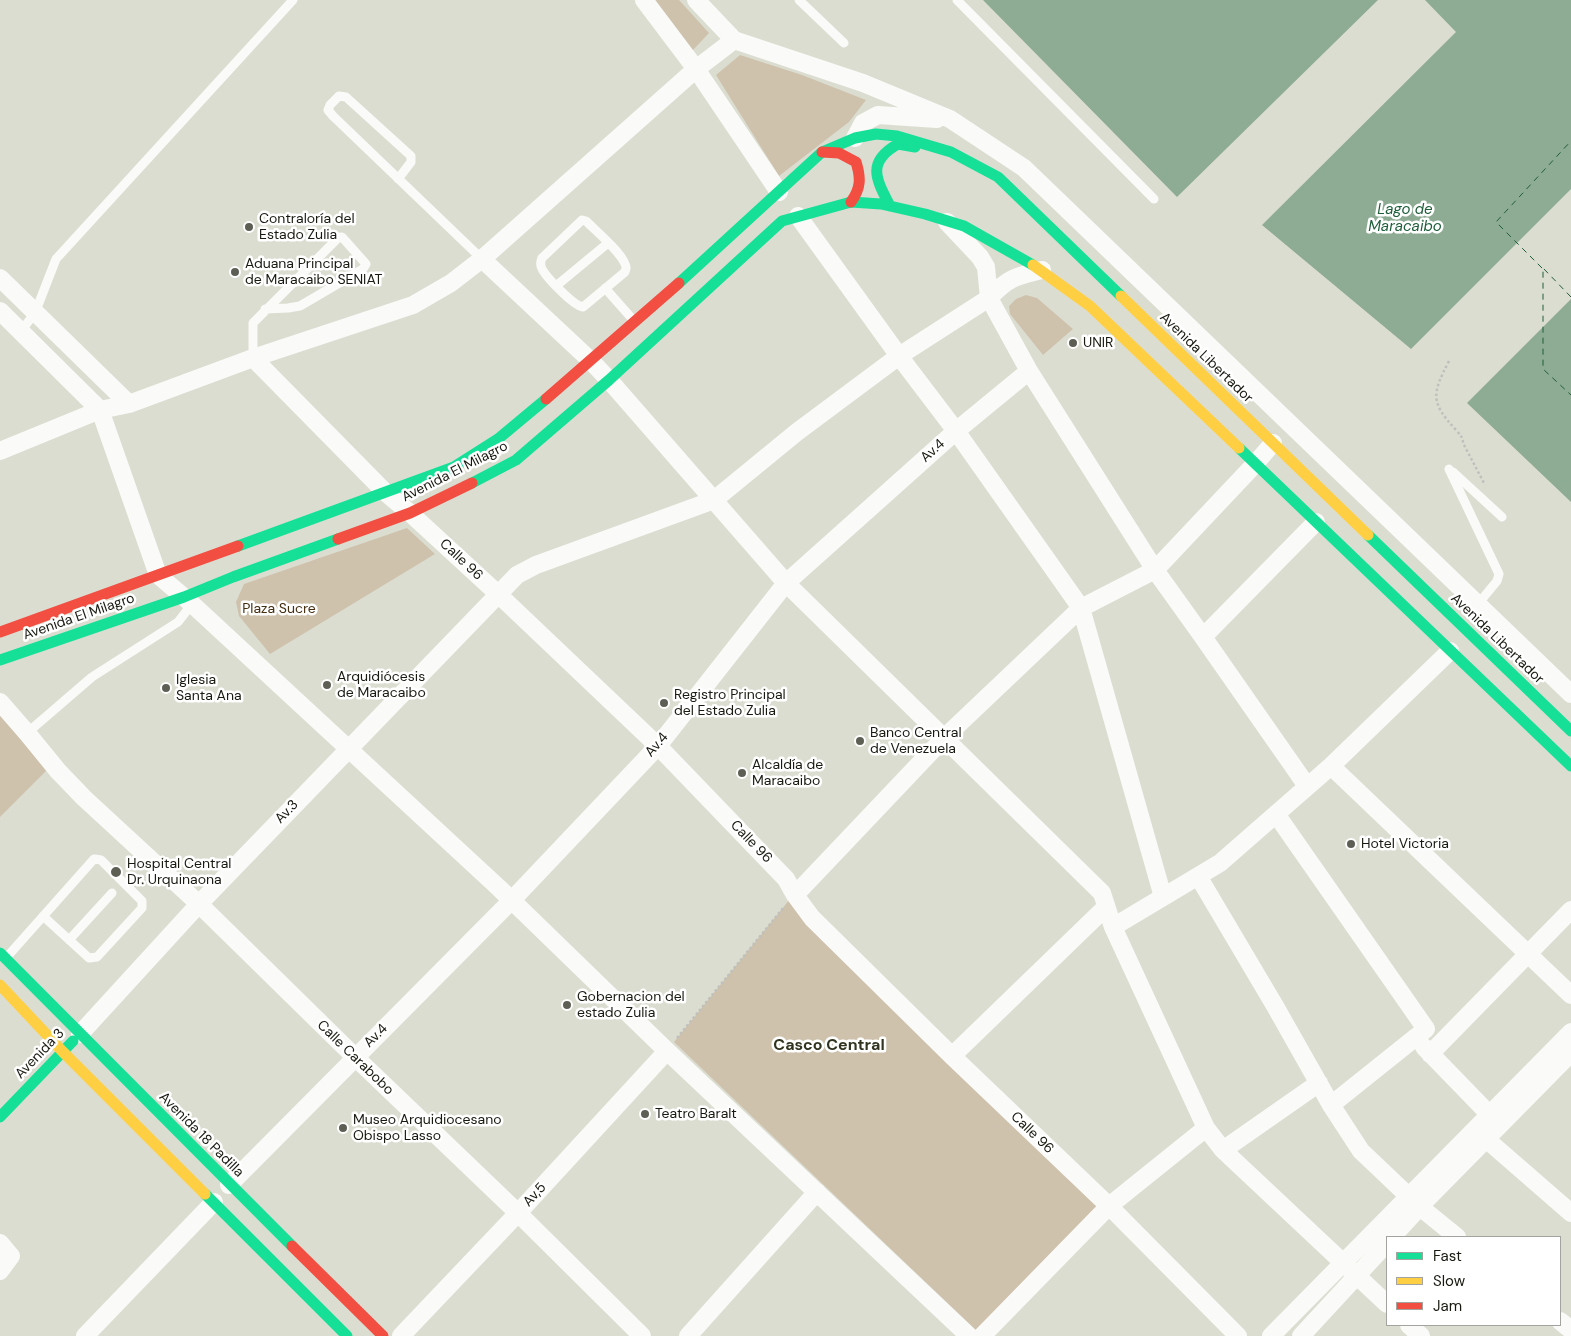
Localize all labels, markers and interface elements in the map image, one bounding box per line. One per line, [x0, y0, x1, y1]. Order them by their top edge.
water label: Lago de Maracaibo [1368, 201, 1442, 236]
place label: Contraloría del Estado Zulia [259, 211, 355, 243]
marker: Contraloría del Estado Zulia [243, 221, 255, 233]
place label: Aduana Principal de Maracaibo SENIAT [245, 256, 382, 288]
marker: Aduana Principal de Maracaibo SENIAT [229, 266, 241, 278]
street label: Avenida Libertador [1156, 309, 1256, 407]
place label: UNIR [1083, 335, 1113, 351]
marker: UNIR [1067, 337, 1079, 349]
street label: Av.4 [917, 436, 949, 466]
street label: Avenida El Milagro [399, 438, 511, 506]
street label: Calle 96 [436, 536, 486, 584]
street label: Avenida El Milagro [21, 590, 137, 644]
street label: Avenida Libertador [1447, 590, 1547, 688]
park label: Plaza Sucre [242, 601, 316, 617]
place label: Arquidiócesis de Maracaibo [337, 669, 426, 702]
place label: Iglesia Santa Ana [176, 672, 242, 704]
marker: Arquidiócesis de Maracaibo [321, 679, 333, 691]
marker: Iglesia Santa Ana [160, 682, 172, 694]
place label: Registro Principal del Estado Zulia [674, 687, 786, 720]
marker: Registro Principal del Estado Zulia [658, 697, 670, 709]
place label: Banco Central de Venezuela [870, 725, 962, 758]
street label: Av.4 [642, 729, 672, 761]
marker: Banco Central de Venezuela [854, 735, 866, 747]
place label: Alcaldía de Maracaibo [752, 757, 823, 790]
marker: Alcaldía de Maracaibo [736, 767, 748, 779]
street label: Av.3 [272, 797, 302, 827]
street label: Calle 96 [726, 817, 776, 867]
place label: Hotel Victoria [1361, 836, 1449, 852]
marker: Hotel Victoria [1345, 838, 1357, 850]
place label: Hospital Central Dr. Urquinaona [127, 856, 231, 889]
marker: Hospital Central Dr. Urquinaona [109, 865, 123, 879]
place label: Gobernacion del estado Zulia [577, 989, 685, 1022]
marker: Gobernacion del estado Zulia [561, 999, 573, 1011]
street label: Calle Carabobo [313, 1017, 397, 1099]
street label: Av.4 [361, 1021, 391, 1051]
street label: Avenida 3 [12, 1025, 68, 1083]
district label: Casco Central [773, 1036, 885, 1056]
street label: Avenida 18 Padilla [155, 1089, 247, 1181]
place label: Teatro Baralt [655, 1106, 737, 1122]
marker: Teatro Baralt [639, 1108, 651, 1120]
street label: Calle 96 [1007, 1108, 1057, 1158]
place label: Museo Arquidiocesano Obispo Lasso [353, 1112, 502, 1144]
marker: Museo Arquidiocesano Obispo Lasso [337, 1122, 349, 1134]
street label: Av,5 [520, 1180, 550, 1210]
legend [1386, 1236, 1561, 1326]
text: Fast [1433, 1246, 1462, 1266]
text: Slow [1433, 1271, 1465, 1291]
text: Jam [1433, 1296, 1462, 1316]

